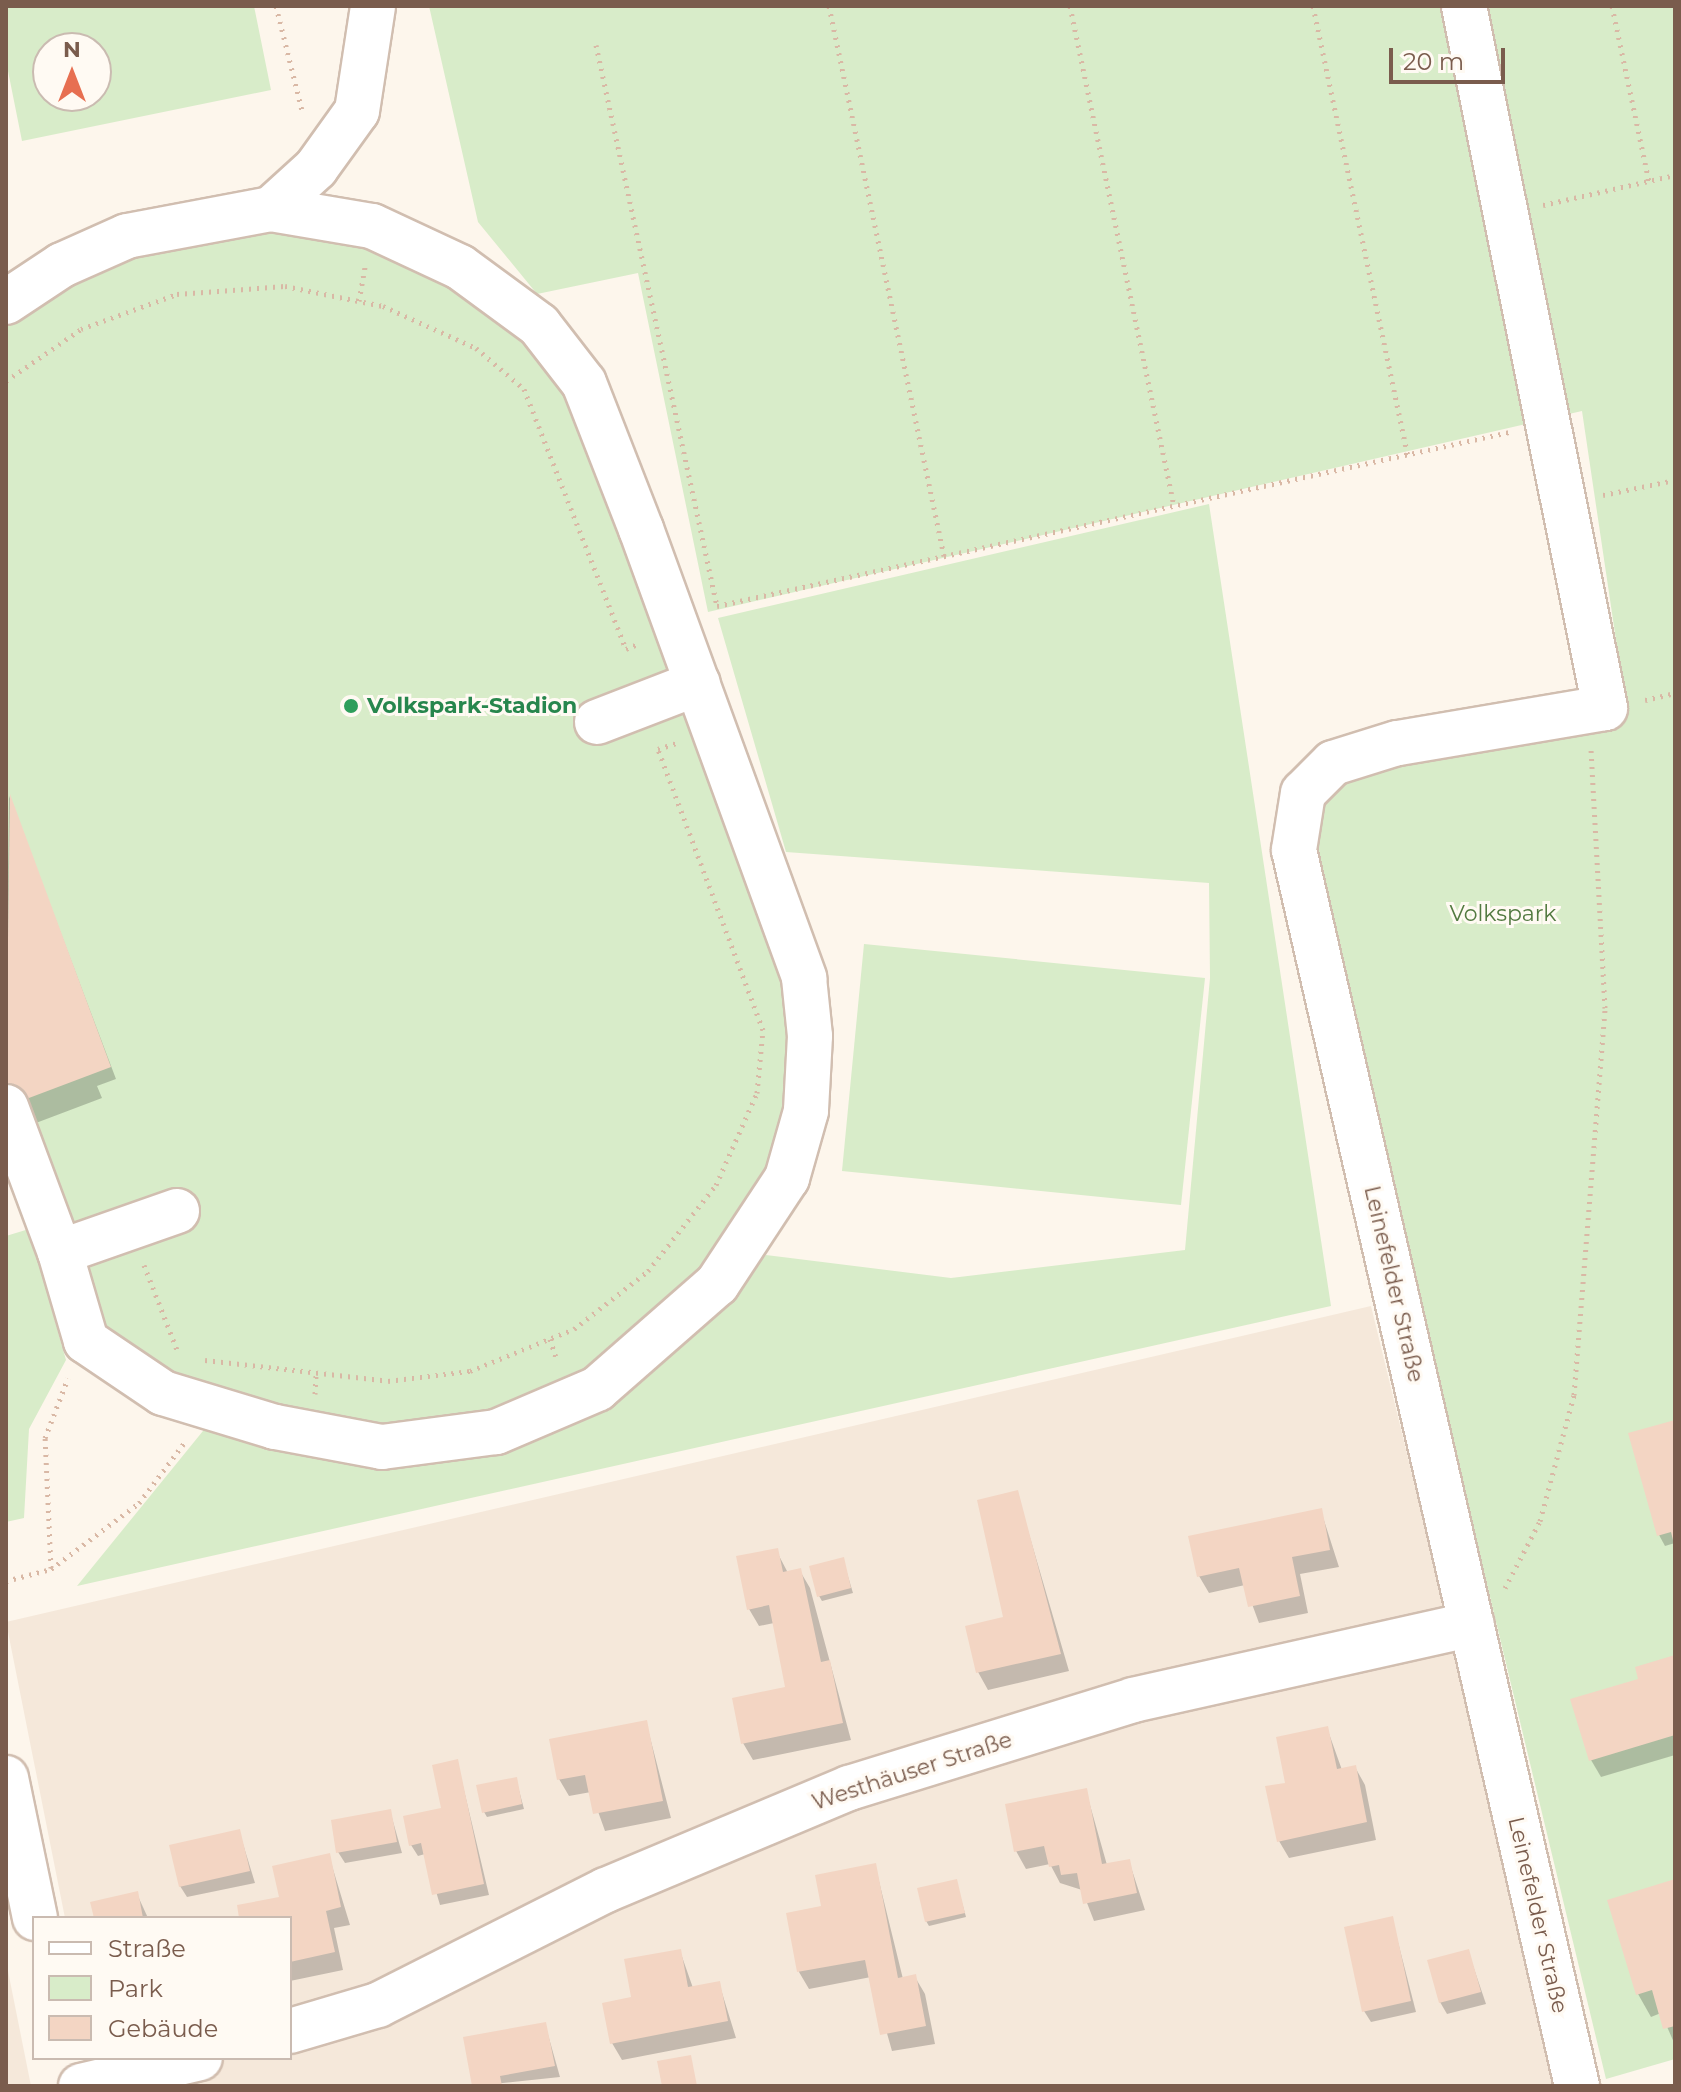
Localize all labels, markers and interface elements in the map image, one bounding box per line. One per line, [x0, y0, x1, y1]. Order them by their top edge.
north arrow [32, 32, 112, 112]
scale bar [1393, 32, 1509, 82]
text: N [63, 36, 81, 63]
text: 20 m [1403, 47, 1464, 76]
place label: Volkspark-Stadion [367, 693, 577, 719]
marker: Volkspark-Stadion [342, 697, 360, 715]
park label: Volkspark [1449, 901, 1557, 927]
street label: Leinefelder Straße [1359, 1183, 1429, 1385]
street label: Westhäuser Straße [809, 1726, 1015, 1816]
street label: Leinefelder Straße [1503, 1814, 1573, 2016]
legend [32, 1916, 292, 2060]
text: Straße [108, 1934, 186, 1963]
text: Park [108, 1974, 163, 2003]
text: Gebäude [108, 2014, 218, 2043]

